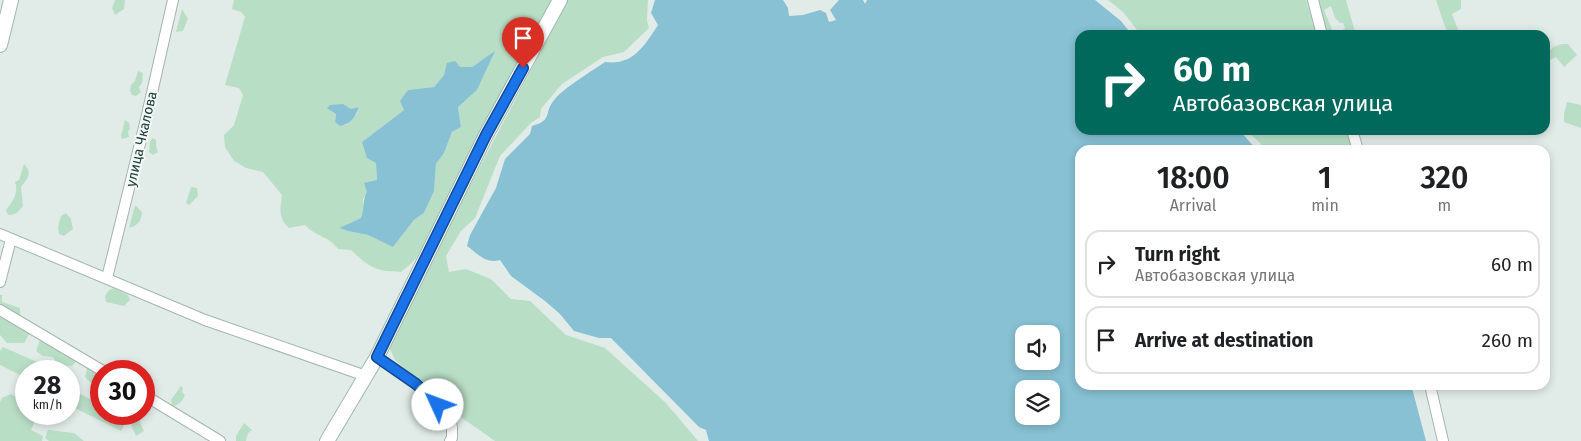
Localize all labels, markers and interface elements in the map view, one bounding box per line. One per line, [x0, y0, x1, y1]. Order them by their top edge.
pin [502, 17, 544, 68]
icon: arrive [509, 24, 537, 52]
text: 60 m [1173, 48, 1251, 90]
icon: right [1090, 50, 1155, 115]
street label: улица Чкалова [122, 90, 161, 189]
text: Автобазовская улица [1173, 90, 1393, 117]
text: 18:00 [1157, 160, 1230, 196]
text: 1 [1318, 160, 1332, 196]
text: 320 [1420, 160, 1468, 196]
text: Arrival [1170, 196, 1217, 215]
text: min [1311, 196, 1339, 215]
text: m [1438, 196, 1451, 215]
text: Turn right [1135, 243, 1220, 266]
icon: right [1092, 250, 1120, 278]
text: 60 m [1491, 253, 1533, 276]
text: Автобазовская улица [1135, 266, 1295, 285]
map controls [1015, 325, 1060, 425]
button: sound [1015, 325, 1060, 370]
icon: arrive [1092, 326, 1120, 354]
text: Arrive at destination [1135, 329, 1314, 352]
text: 260 m [1482, 329, 1533, 352]
speed limit sign: 30 [90, 360, 155, 425]
text: 28 [34, 371, 61, 401]
position arrow [411, 378, 463, 430]
button: layers [1015, 380, 1060, 425]
text: km/h [33, 398, 62, 412]

